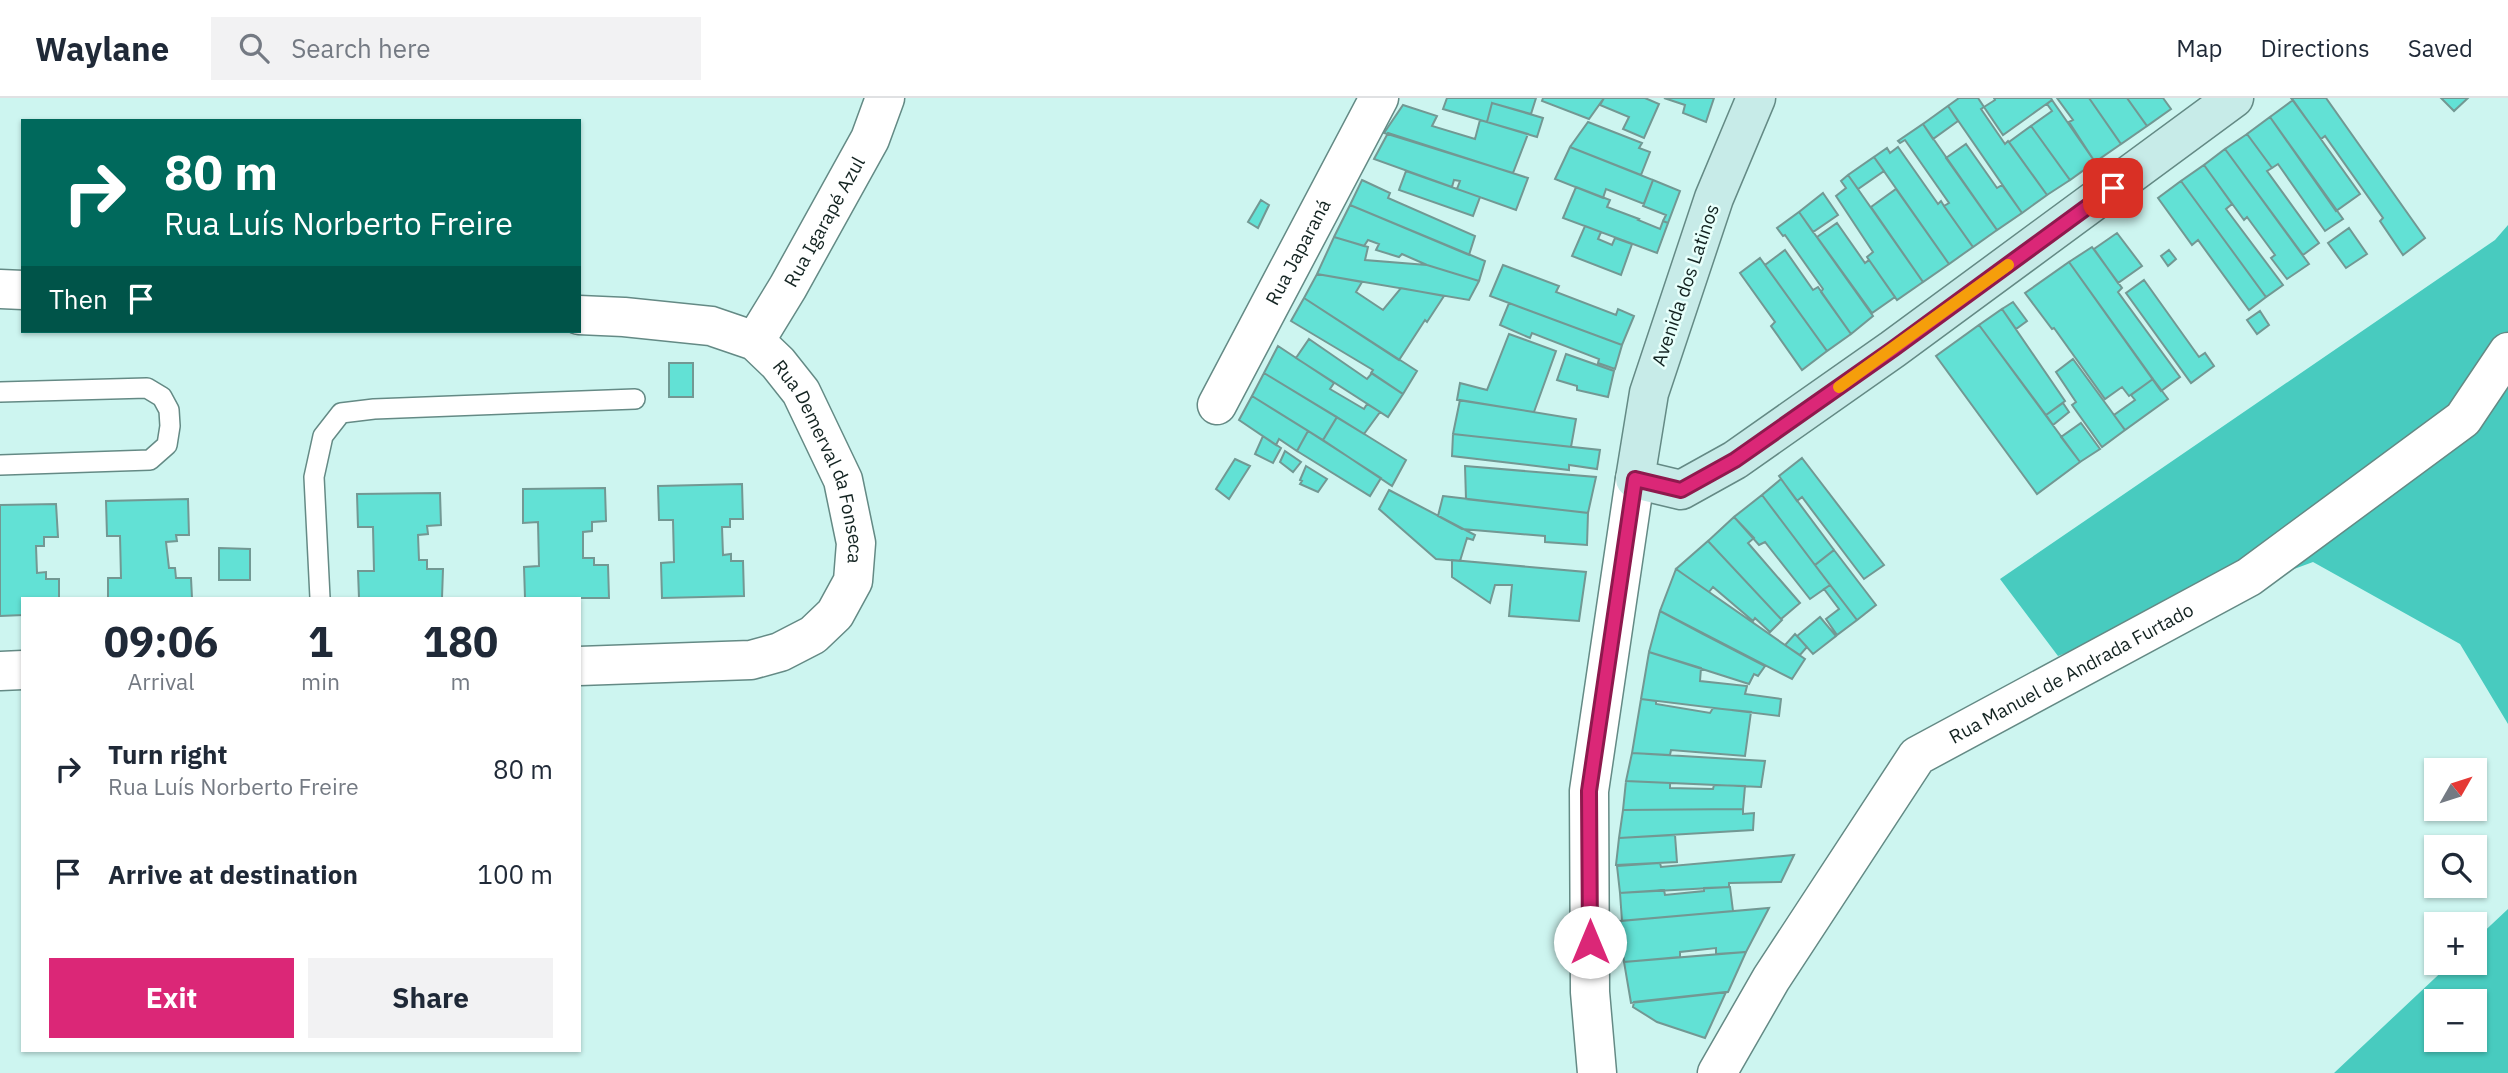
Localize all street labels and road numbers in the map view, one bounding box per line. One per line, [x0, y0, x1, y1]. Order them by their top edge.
street label: Rua Igarapé Azul [778, 152, 870, 291]
street label: Rua Japaraná [1260, 195, 1336, 309]
street label: Avenida dos Latinos [1646, 201, 1724, 369]
street label: Rua Demerval da Fonseca [768, 355, 868, 565]
street label: Rua Manuel de Andrada Furtado [1945, 597, 2197, 749]

